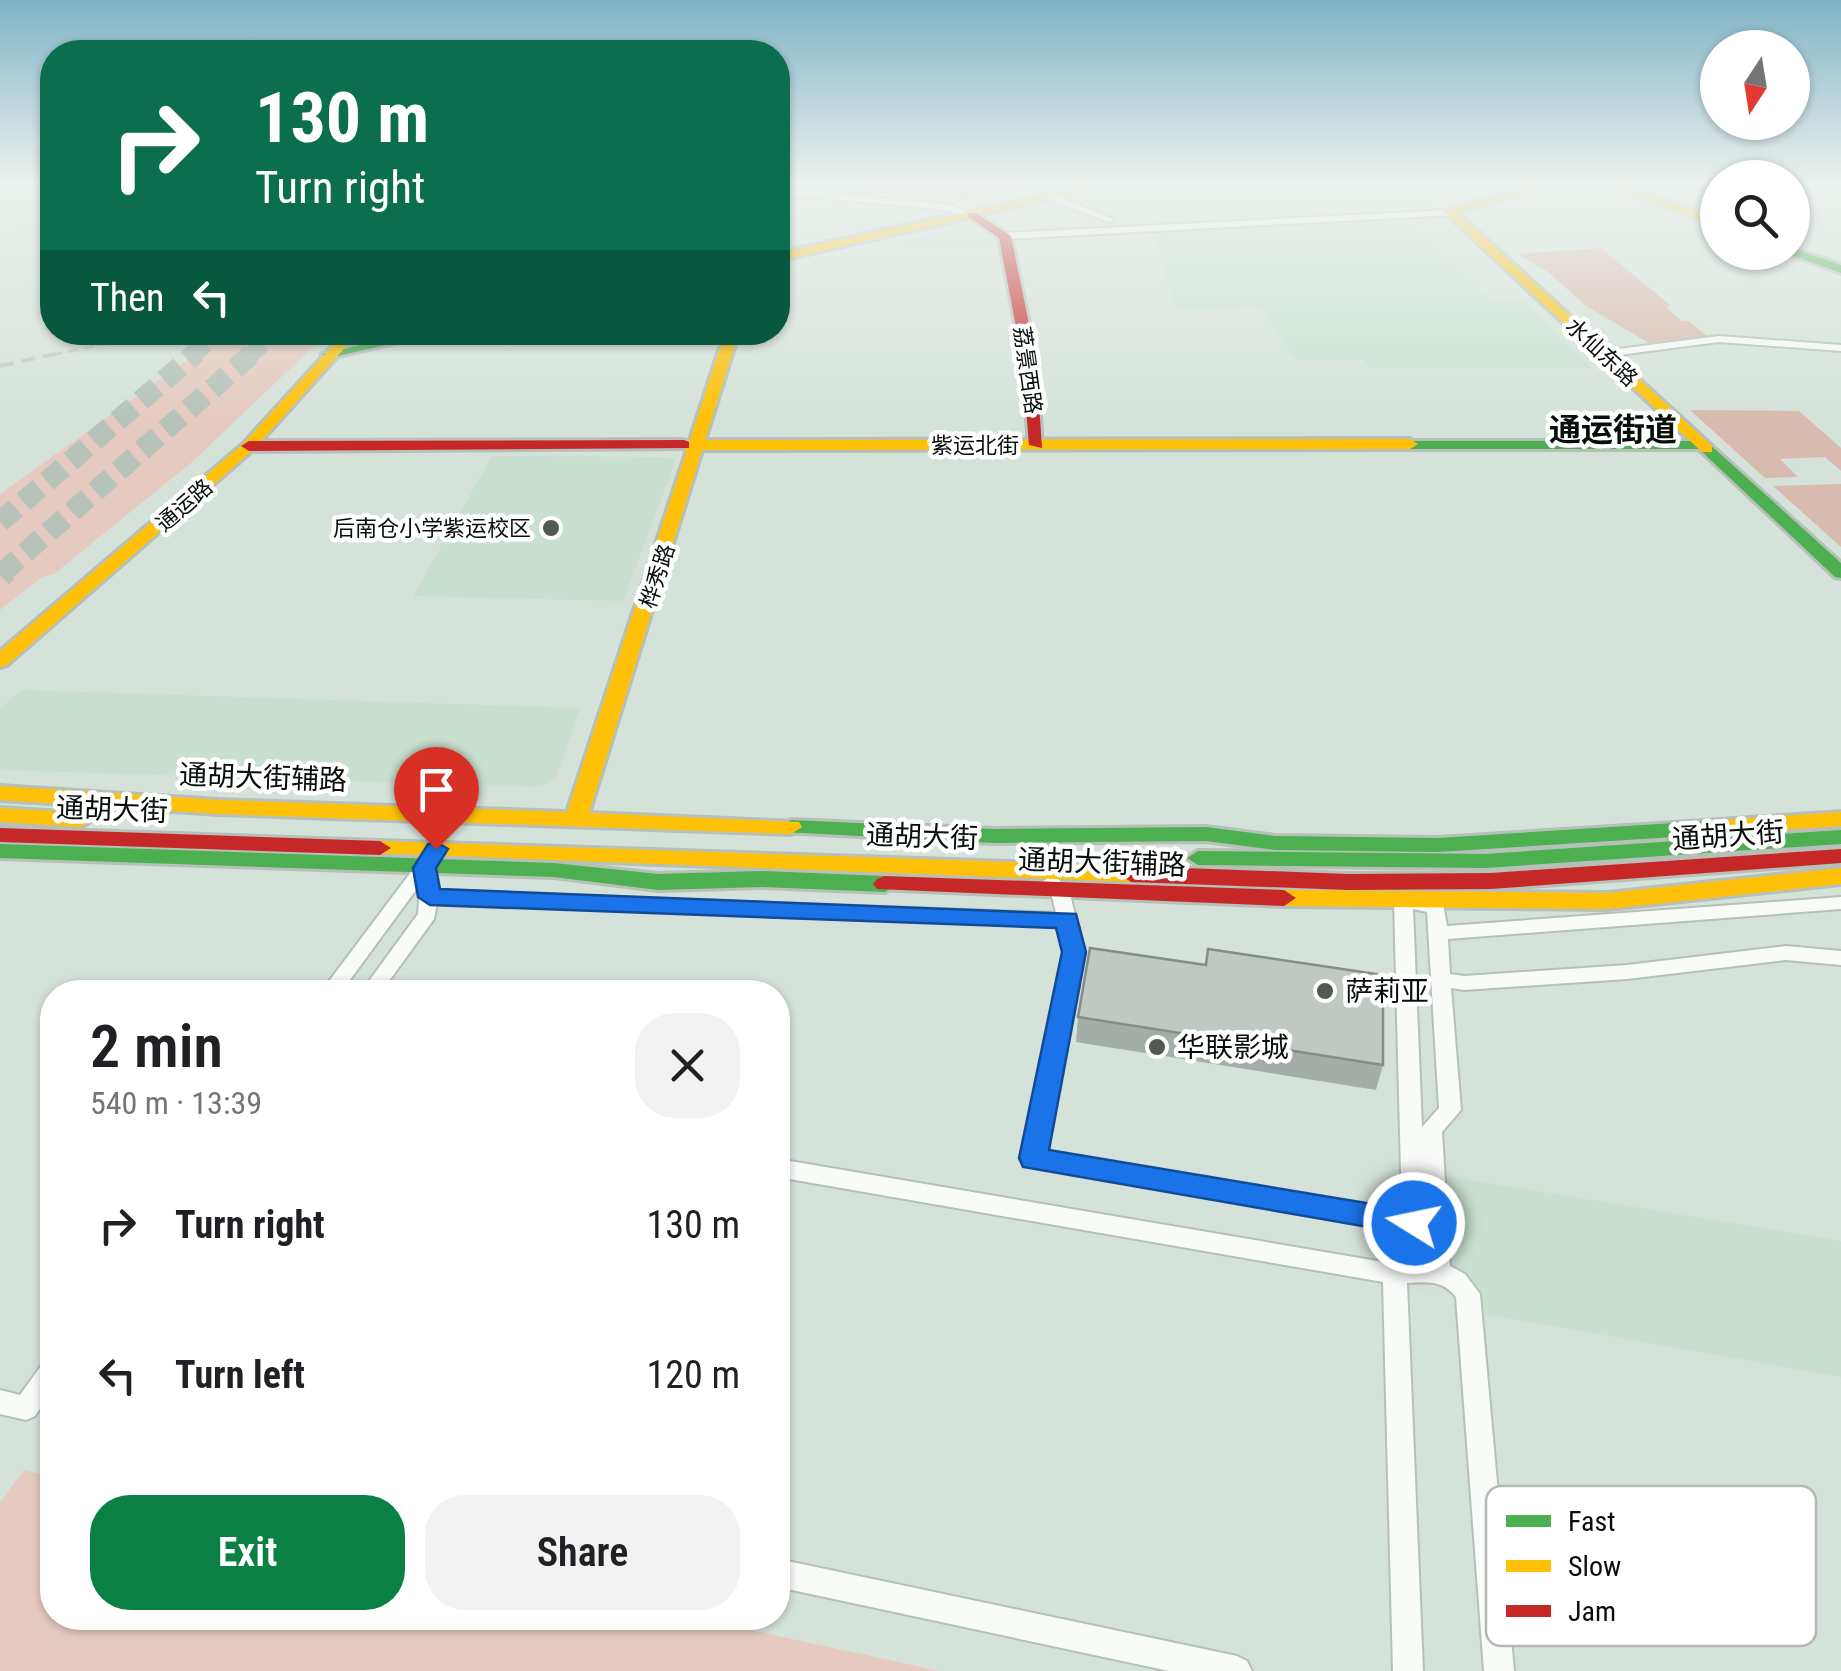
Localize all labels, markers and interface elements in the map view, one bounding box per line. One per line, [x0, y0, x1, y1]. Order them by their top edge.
north arrow [1700, 30, 1810, 140]
map controls [1700, 30, 1810, 270]
text: 130 m [255, 77, 429, 159]
icon: right [90, 80, 220, 210]
button: search [1700, 160, 1810, 270]
text: Turn right [255, 161, 425, 214]
icon: left [184, 270, 239, 325]
text: Then [90, 276, 164, 320]
street label: 水仙东路 [1561, 313, 1642, 392]
street label: 荔景西路 [1009, 325, 1046, 415]
district label: 通运街道 [1549, 411, 1677, 449]
street label: 紫运北街 [931, 433, 1019, 458]
street label: 通运路 [151, 474, 217, 536]
place label: 后南仓小学紫运校区 [333, 516, 531, 541]
marker: 后南仓小学紫运校区 [540, 517, 562, 539]
street label: 桦秀路 [635, 541, 680, 611]
pin [394, 747, 479, 850]
street label: 通胡大街辅路 [178, 758, 348, 797]
icon: arrive [409, 762, 464, 817]
street label: 通胡大街 [55, 791, 169, 828]
street label: 通胡大街 [1671, 815, 1785, 856]
street label: 通胡大街 [865, 818, 979, 855]
street label: 通胡大街辅路 [1017, 843, 1187, 882]
place label: 萨莉亚 [1345, 975, 1429, 1008]
marker: 萨莉亚 [1314, 980, 1336, 1002]
text: 2 min [90, 1011, 223, 1082]
button: close [635, 1013, 740, 1118]
place label: 华联影城 [1177, 1031, 1289, 1064]
marker: 华联影城 [1146, 1036, 1168, 1058]
text: 540 m · 13:39 [90, 1084, 262, 1122]
position arrow [1362, 1171, 1466, 1275]
icon: right [90, 1198, 145, 1253]
text: Turn right [175, 1203, 325, 1247]
text: 130 m [646, 1203, 740, 1247]
icon: left [90, 1348, 145, 1403]
text: Turn left [175, 1353, 305, 1397]
text: 120 m [646, 1353, 740, 1397]
legend [1486, 1486, 1816, 1646]
button: Exit [90, 1495, 405, 1610]
button: Share [425, 1495, 740, 1610]
text: Fast [1568, 1505, 1615, 1538]
text: Slow [1568, 1550, 1621, 1583]
text: Jam [1568, 1595, 1616, 1628]

